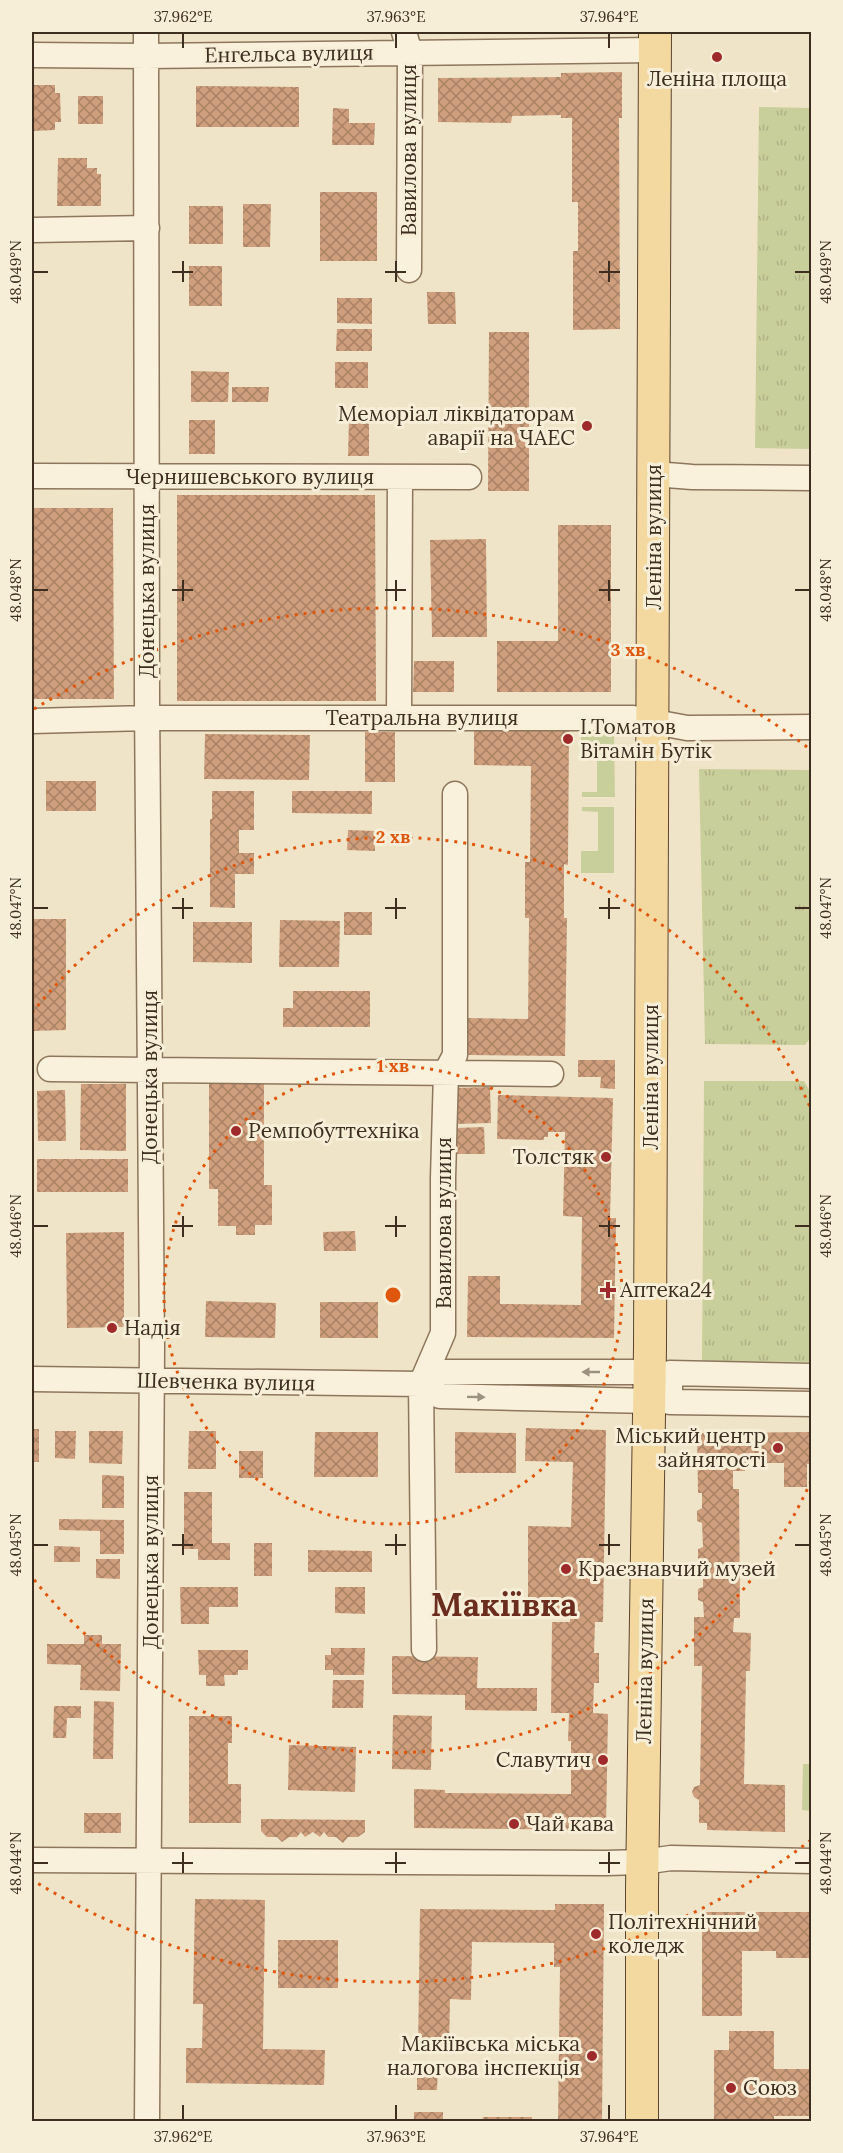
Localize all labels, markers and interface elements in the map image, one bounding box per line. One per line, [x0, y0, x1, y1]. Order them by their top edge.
text: 37.962°E [154, 7, 212, 26]
text: 37.963°E [366, 7, 426, 26]
text: 37.964°E [580, 7, 638, 26]
street label: Енгельса вулиця [204, 39, 374, 68]
marker: Леніна площа [710, 50, 724, 64]
street label: Вавилова вулиця [395, 64, 422, 236]
place label: Леніна площа [647, 65, 787, 92]
text: 48.049°N [6, 240, 25, 304]
text: 48.049°N [816, 240, 835, 304]
place label: Меморіал ліквідаторам аварії на ЧАЕС [338, 400, 575, 451]
marker: Меморіал ліквідаторам аварії на ЧАЕС [580, 419, 594, 433]
street label: Чернишевського вулиця [126, 463, 374, 490]
street label: Леніна вулиця [640, 464, 667, 610]
street label: Донецька вулиця [133, 504, 160, 678]
text: 48.048°N [6, 558, 25, 622]
text: 48.048°N [816, 558, 835, 622]
text: 3 хв [610, 638, 646, 661]
street label: Театральна вулиця [326, 704, 518, 731]
place label: І.Томатов Вітамін Бутік [580, 713, 713, 764]
marker: І.Томатов Вітамін Бутік [561, 732, 575, 746]
text: 2 хв [376, 825, 410, 848]
text: 48.047°N [6, 877, 25, 939]
text: 48.047°N [816, 877, 835, 939]
street label: Донецька вулиця [136, 990, 163, 1164]
street label: Леніна вулиця [637, 1004, 664, 1150]
text: 1 хв [377, 1054, 409, 1077]
place label: Ремпобуттехніка [248, 1117, 420, 1144]
marker: Ремпобуттехніка [229, 1124, 243, 1138]
street label: Вавилова вулиця [430, 1137, 457, 1309]
place label: Толстяк [513, 1143, 595, 1170]
marker: Толстяк [599, 1150, 613, 1164]
text: 48.046°N [6, 1194, 25, 1258]
text: 48.046°N [816, 1194, 835, 1258]
place label: Аптека24 [619, 1276, 712, 1303]
marker: Аптека24 [601, 1283, 615, 1297]
centre of rings [383, 1285, 403, 1305]
place label: Надія [124, 1314, 181, 1341]
marker: Надія [105, 1321, 119, 1335]
street label: Шевченка вулиця [136, 1366, 316, 1397]
one-way arrow [582, 1367, 601, 1377]
one-way arrow [467, 1392, 486, 1402]
place label: Міський центр зайнятості [616, 1422, 766, 1473]
marker: Міський центр зайнятості [771, 1441, 785, 1455]
street label: Донецька вулиця [137, 1475, 164, 1649]
text: 48.045°N [6, 1513, 25, 1577]
text: 48.045°N [816, 1513, 835, 1577]
place label: Краєзнавчий музей [578, 1555, 776, 1582]
marker: Краєзнавчий музей [559, 1562, 573, 1576]
district label: Макіївка [431, 1583, 577, 1625]
street label: Леніна вулиця [630, 1598, 659, 1744]
place label: Славутич [496, 1746, 591, 1773]
marker: Славутич [596, 1753, 610, 1767]
place label: Чай кава [526, 1810, 614, 1837]
marker: Чай кава [507, 1817, 521, 1831]
text: 48.044°N [6, 1832, 25, 1894]
text: 48.044°N [816, 1832, 835, 1894]
place label: Полiтехнiчний коледж [608, 1908, 757, 1959]
marker: Полiтехнiчний коледж [589, 1927, 603, 1941]
place label: Макіївська міська налогова інспекція [387, 2030, 580, 2081]
marker: Макіївська міська налогова інспекція [585, 2049, 599, 2063]
place label: Союз [743, 2074, 797, 2101]
marker: Союз [724, 2081, 738, 2095]
text: 37.962°E [154, 2127, 212, 2146]
text: 37.963°E [366, 2127, 426, 2146]
text: 37.964°E [580, 2127, 638, 2146]

